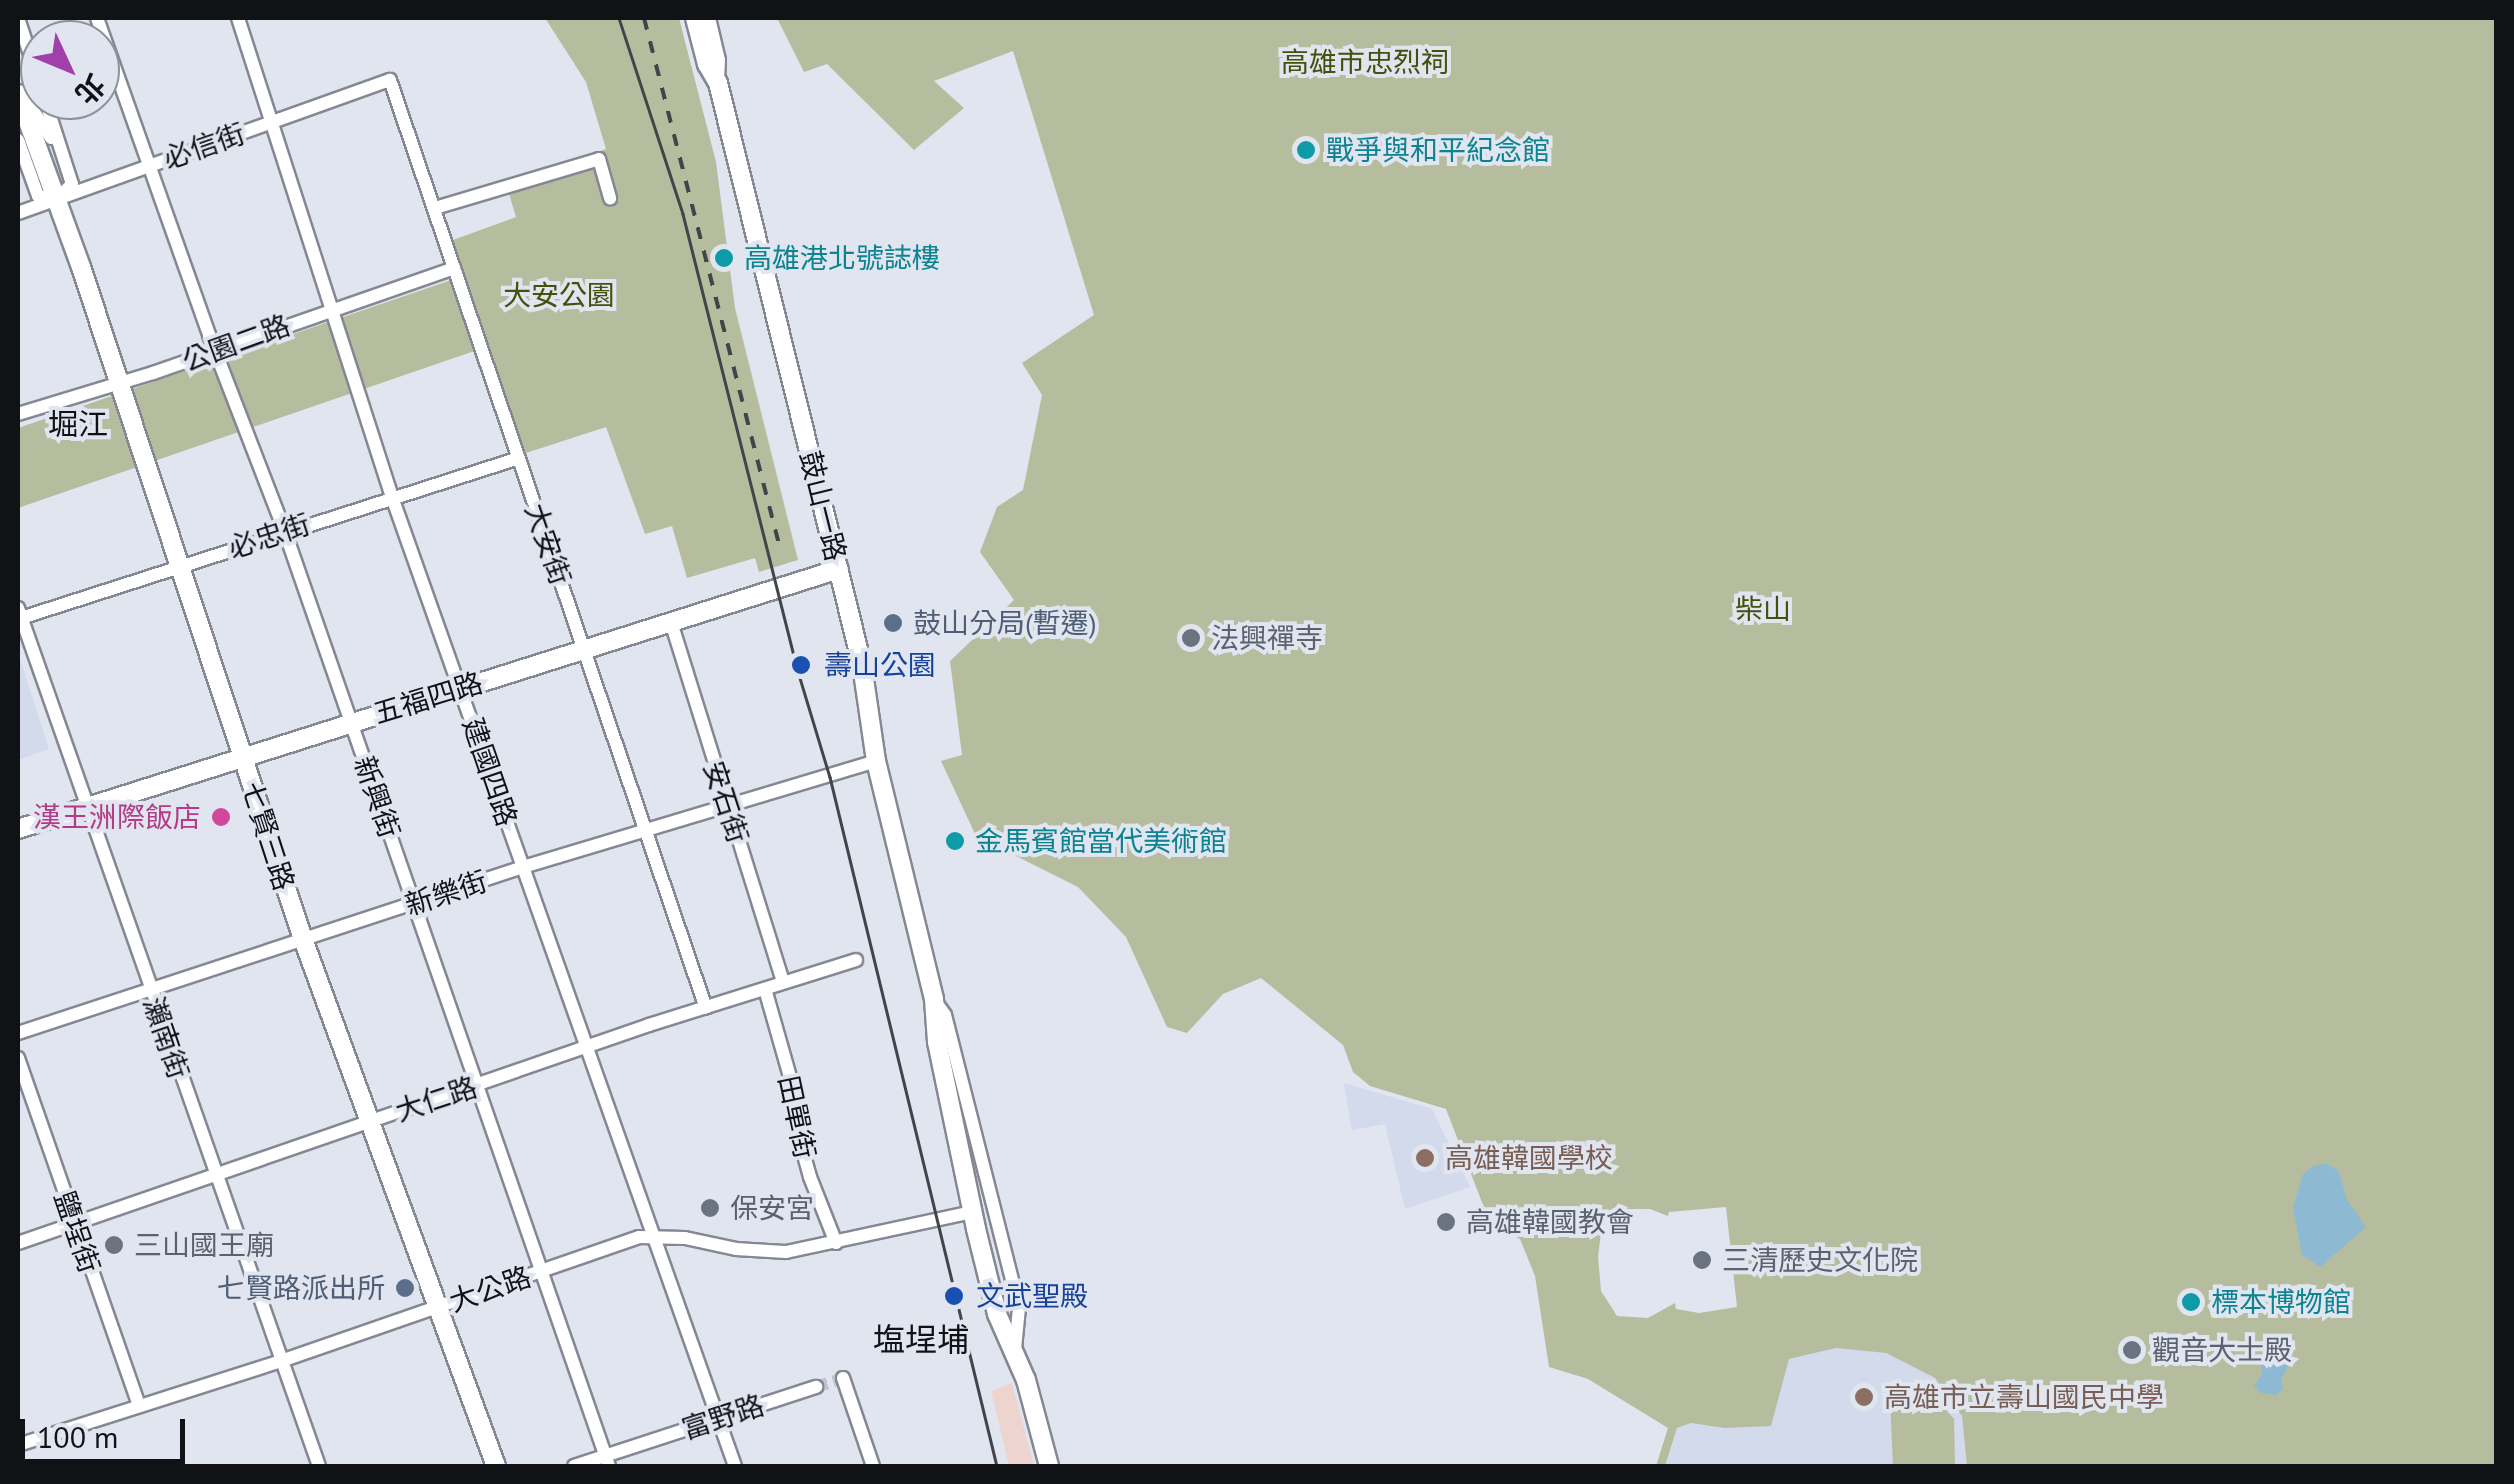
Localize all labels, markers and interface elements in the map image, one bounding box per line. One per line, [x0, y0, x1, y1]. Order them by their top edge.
north arrow [20, 20, 120, 120]
park label: 高雄市忠烈祠 [1281, 45, 1449, 79]
text: 北 [67, 67, 114, 113]
street label: 必信街 [159, 116, 249, 176]
place label: 戰爭與和平紀念館 [1326, 133, 1550, 167]
marker: 戰爭與和平紀念館 [1295, 139, 1317, 161]
place label: 高雄港北號誌樓 [744, 241, 940, 275]
marker: 高雄港北號誌樓 [713, 247, 735, 269]
park label: 大安公園 [503, 278, 615, 312]
street label: 公園二路 [178, 308, 294, 378]
district label: 堀江 [48, 406, 108, 442]
street label: 鼓山一路 [793, 448, 853, 564]
street label: 大安街 [518, 499, 578, 589]
street label: 必忠街 [224, 507, 314, 565]
park label: 柴山 [1735, 592, 1791, 626]
place label: 鼓山分局(暫遷) [913, 606, 1097, 640]
marker: 鼓山分局(暫遷) [882, 612, 904, 634]
place label: 法興禪寺 [1211, 621, 1323, 655]
marker: 法興禪寺 [1180, 627, 1202, 649]
place label: 壽山公園 [824, 648, 936, 682]
marker: 壽山公園 [788, 652, 814, 678]
street label: 五福四路 [370, 666, 486, 730]
street label: 建國四路 [456, 714, 524, 830]
street label: 新興街 [347, 752, 407, 842]
street label: 安石街 [697, 757, 755, 847]
street label: 七賢三路 [235, 778, 301, 894]
place label: 漢王洲際飯店 [33, 800, 201, 834]
marker: 漢王洲際飯店 [210, 806, 232, 828]
place label: 金馬賓館當代美術館 [975, 824, 1227, 858]
marker: 金馬賓館當代美術館 [944, 830, 966, 852]
street label: 新樂街 [401, 864, 491, 922]
street label: 瀨南街 [136, 993, 196, 1083]
street label: 大仁路 [391, 1070, 481, 1128]
street label: 田單街 [772, 1072, 822, 1162]
place label: 高雄韓國學校 [1445, 1141, 1613, 1175]
marker: 高雄韓國學校 [1414, 1147, 1436, 1169]
street label: 鹽埕街 [47, 1187, 107, 1277]
place label: 保安宮 [730, 1191, 814, 1225]
marker: 保安宮 [699, 1197, 721, 1219]
place label: 高雄韓國教會 [1466, 1205, 1634, 1239]
marker: 高雄韓國教會 [1435, 1211, 1457, 1233]
place label: 三山國王廟 [134, 1228, 274, 1262]
marker: 三山國王廟 [103, 1234, 125, 1256]
place label: 三清歷史文化院 [1722, 1243, 1918, 1277]
marker: 三清歷史文化院 [1691, 1249, 1713, 1271]
street label: 大公路 [445, 1259, 535, 1319]
place label: 七賢路派出所 [217, 1271, 385, 1305]
marker: 七賢路派出所 [394, 1277, 416, 1299]
place label: 文武聖殿 [976, 1279, 1088, 1313]
marker: 文武聖殿 [941, 1283, 967, 1309]
place label: 標本博物館 [2211, 1285, 2351, 1319]
marker: 標本博物館 [2180, 1291, 2202, 1313]
district label: 塩埕埔 [873, 1320, 969, 1358]
place label: 觀音大士殿 [2152, 1333, 2292, 1367]
marker: 觀音大士殿 [2121, 1339, 2143, 1361]
place label: 高雄市立壽山國民中學 [1884, 1380, 2164, 1414]
marker: 高雄市立壽山國民中學 [1853, 1386, 1875, 1408]
street label: 富野路 [678, 1388, 768, 1446]
scale bar [25, 1399, 190, 1461]
text: 100 m [37, 1417, 118, 1456]

